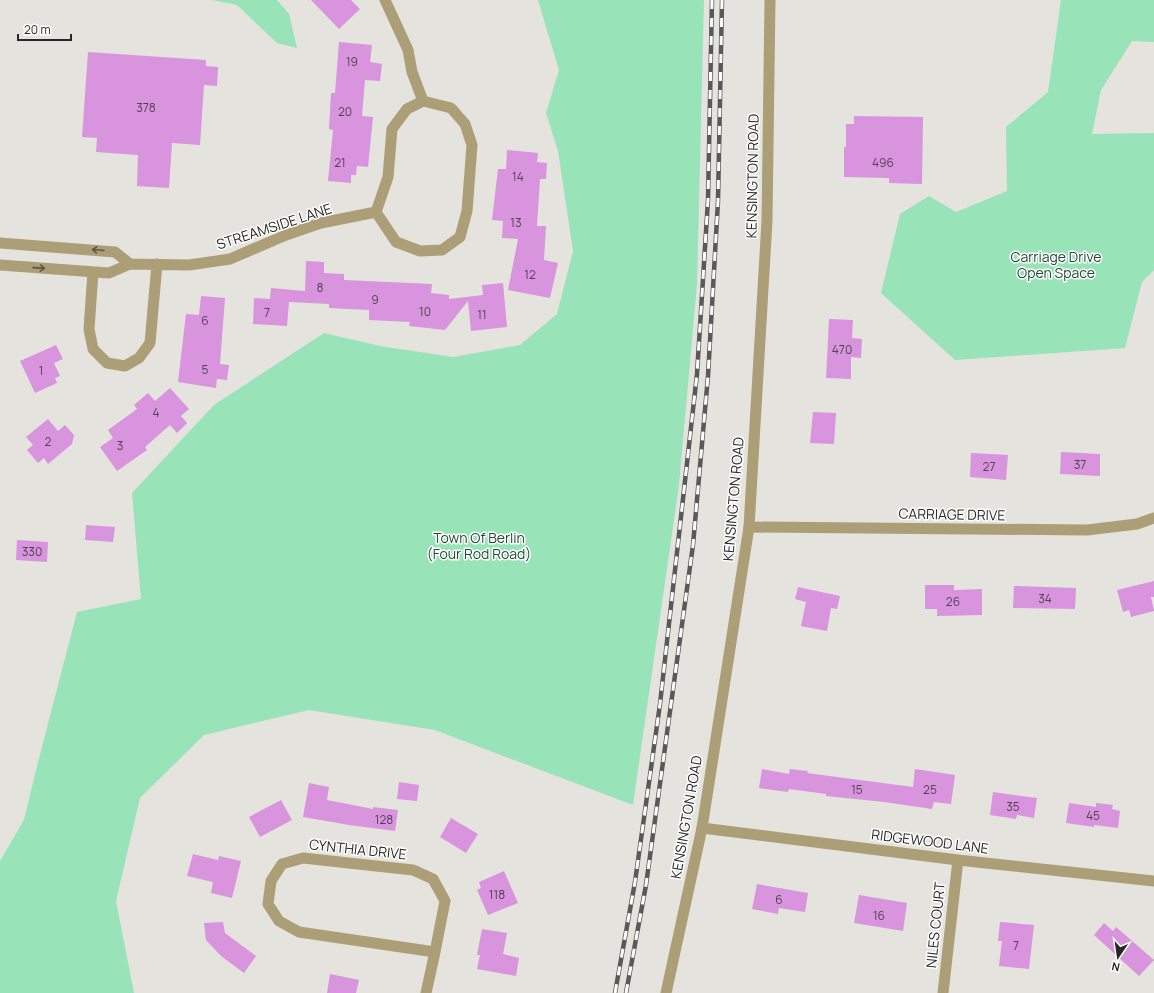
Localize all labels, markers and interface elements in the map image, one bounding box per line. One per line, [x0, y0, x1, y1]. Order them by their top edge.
scale bar [18, 16, 71, 42]
text: 20 m [24, 21, 51, 38]
house number: 19 [346, 53, 358, 70]
house number: 378 [136, 99, 156, 116]
house number: 20 [338, 103, 352, 120]
street label: KENSINGTON ROAD [741, 113, 763, 239]
house number: 21 [334, 154, 346, 171]
house number: 496 [872, 154, 894, 171]
house number: 14 [512, 168, 524, 185]
street label: STREAMSIDE LANE [214, 198, 334, 254]
house number: 13 [510, 214, 522, 231]
one-way arrow [92, 247, 105, 254]
park label: Carriage Drive Open Space [1011, 247, 1101, 282]
one-way arrow [32, 265, 45, 272]
house number: 12 [524, 266, 536, 283]
house number: 8 [317, 279, 324, 296]
house number: 9 [371, 291, 379, 308]
house number: 10 [419, 303, 431, 320]
house number: 7 [264, 304, 270, 321]
house number: 11 [477, 306, 487, 323]
house number: 6 [201, 312, 209, 329]
house number: 470 [832, 341, 852, 358]
house number: 5 [202, 361, 209, 378]
house number: 1 [39, 362, 43, 379]
house number: 4 [152, 404, 160, 421]
house number: 2 [45, 433, 52, 450]
street label: KENSINGTON ROAD [718, 436, 748, 562]
house number: 3 [117, 437, 123, 454]
house number: 37 [1074, 456, 1086, 473]
house number: 27 [983, 458, 995, 475]
street label: CARRIAGE DRIVE [898, 504, 1006, 524]
park label: Town Of Berlin (Four Rod Road) [427, 528, 531, 563]
house number: 330 [22, 543, 42, 560]
house number: 34 [1038, 590, 1052, 607]
house number: 26 [946, 593, 960, 610]
street label: KENSINGTON ROAD [666, 754, 706, 880]
house number: 15 [851, 781, 863, 798]
house number: 25 [923, 781, 937, 798]
house number: 35 [1006, 798, 1020, 815]
house number: 45 [1086, 807, 1100, 824]
house number: 128 [375, 811, 393, 828]
street label: RIDGEWOOD LANE [870, 824, 990, 858]
street label: CYNTHIA DRIVE [308, 834, 408, 864]
street label: NILES COURT [921, 881, 949, 969]
house number: 118 [489, 886, 505, 903]
house number: 6 [775, 891, 783, 908]
house number: 16 [873, 907, 885, 924]
house number: 7 [1013, 937, 1019, 954]
north arrow [1098, 937, 1138, 977]
text: N [1110, 959, 1121, 975]

